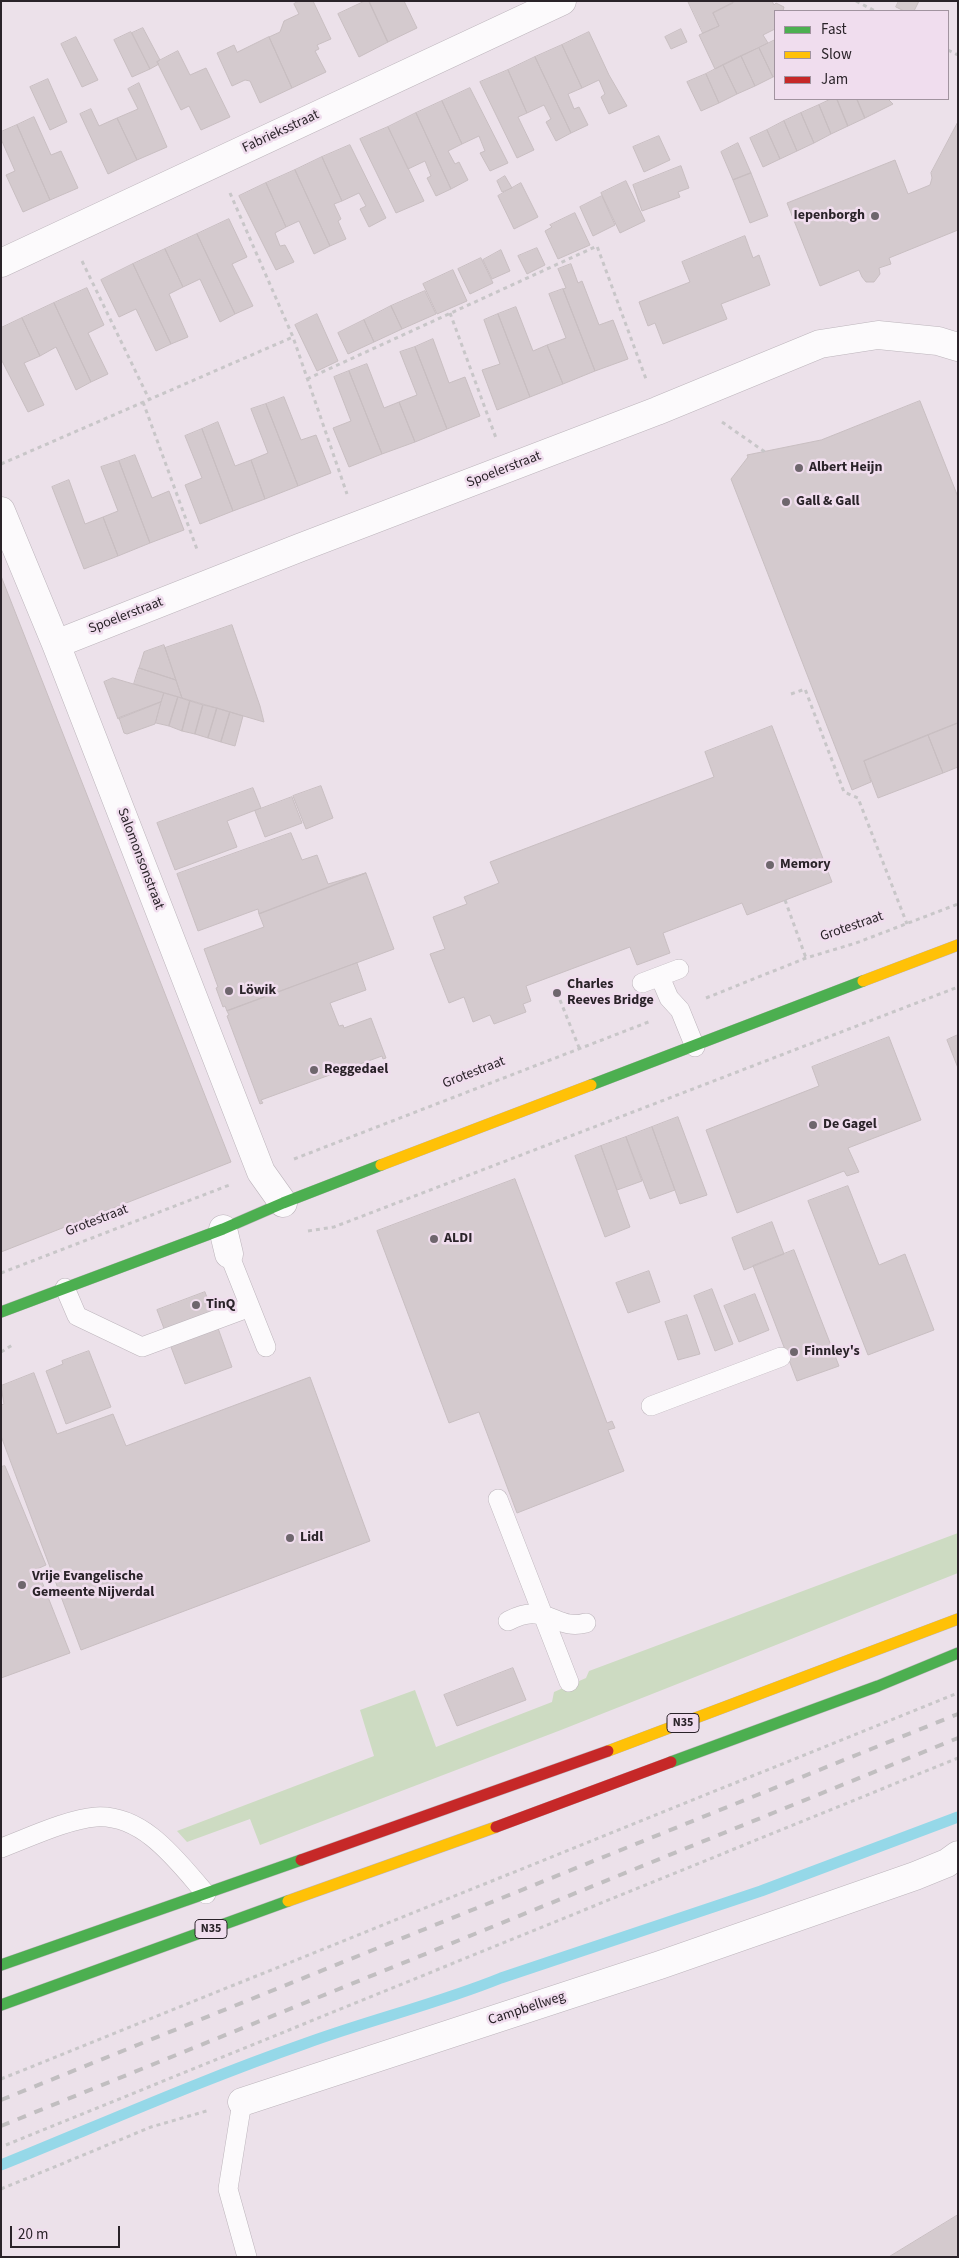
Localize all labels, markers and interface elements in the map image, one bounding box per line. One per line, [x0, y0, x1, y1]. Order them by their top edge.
legend [774, 10, 949, 100]
text: Fast [821, 19, 847, 40]
text: Slow [821, 44, 852, 65]
text: Jam [821, 69, 848, 90]
street label: Fabrieksstraat [240, 107, 322, 157]
place label: Iepenborgh [794, 208, 865, 224]
marker: Iepenborgh [869, 210, 881, 222]
street label: Spoelerstraat [464, 448, 544, 492]
place label: Albert Heijn [809, 460, 882, 476]
marker: Albert Heijn [793, 462, 805, 474]
place label: Gall & Gall [796, 494, 860, 510]
marker: Gall & Gall [780, 496, 792, 508]
street label: Spoelerstraat [86, 594, 166, 638]
street label: Salomonsonstraat [113, 806, 167, 912]
place label: Memory [780, 857, 831, 873]
marker: Memory [764, 859, 776, 871]
street label: Grotestraat [818, 908, 886, 946]
place label: Charles Reeves Bridge [567, 977, 654, 1010]
place label: Löwik [239, 983, 276, 999]
marker: Löwik [223, 985, 235, 997]
marker: Charles Reeves Bridge [551, 987, 563, 999]
street label: Grotestraat [440, 1053, 508, 1093]
place label: Reggedael [324, 1062, 388, 1078]
marker: Reggedael [308, 1064, 320, 1076]
place label: De Gagel [823, 1117, 877, 1133]
marker: De Gagel [807, 1119, 819, 1131]
street label: Grotestraat [63, 1201, 131, 1241]
place label: ALDI [444, 1231, 472, 1247]
marker: ALDI [428, 1233, 440, 1245]
place label: TinQ [206, 1297, 235, 1313]
marker: TinQ [190, 1299, 202, 1311]
place label: Finnley's [804, 1344, 860, 1360]
marker: Finnley's [788, 1346, 800, 1358]
place label: Lidl [300, 1530, 323, 1546]
marker: Lidl [284, 1532, 296, 1544]
place label: Vrije Evangelische Gemeente Nijverdal [32, 1569, 154, 1601]
marker: Vrije Evangelische Gemeente Nijverdal [16, 1579, 28, 1591]
road number: N35 [667, 1714, 699, 1732]
road number: N35 [195, 1920, 227, 1938]
street label: Campbellweg [486, 1989, 568, 2029]
scale bar [12, 2216, 122, 2248]
text: 20 m [18, 2224, 48, 2245]

